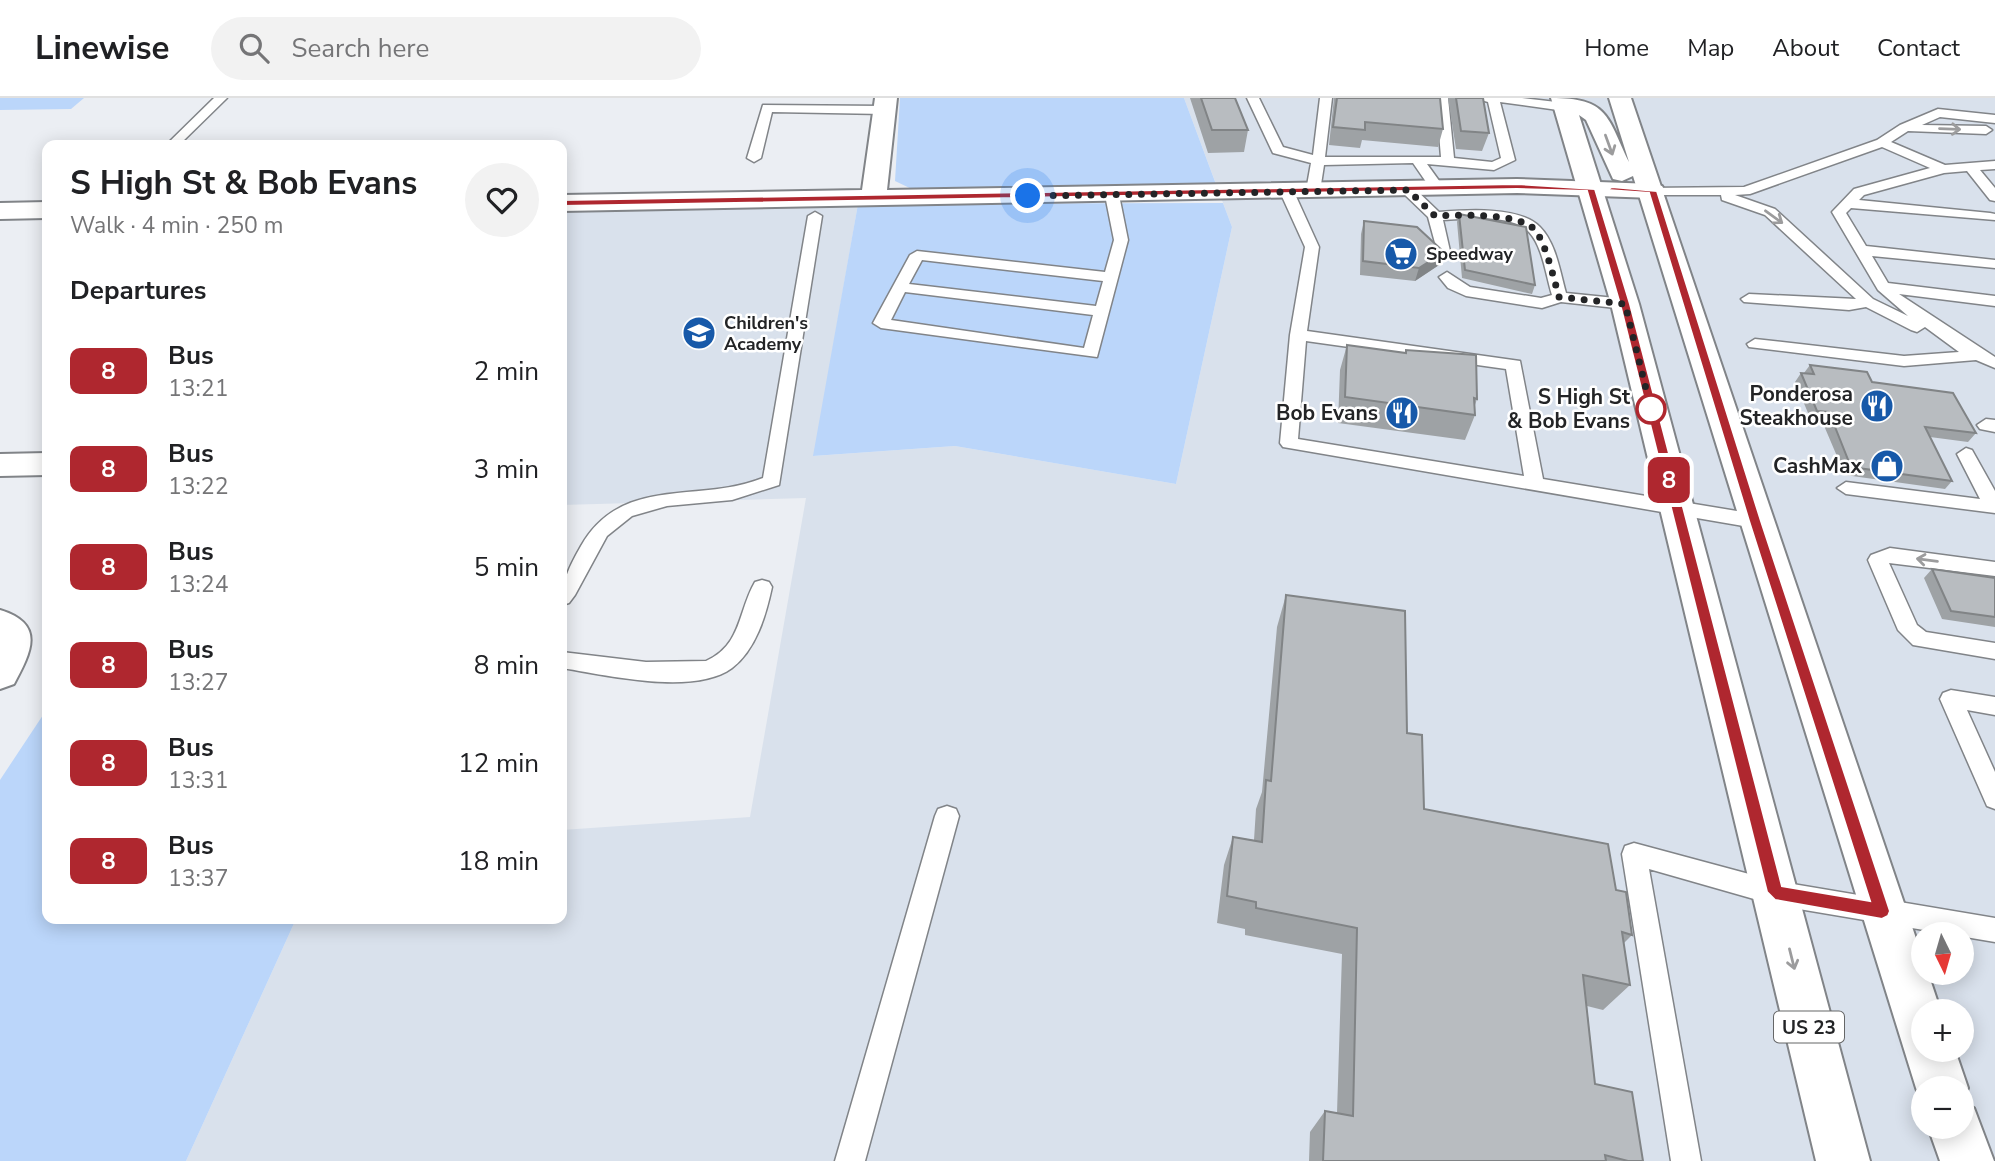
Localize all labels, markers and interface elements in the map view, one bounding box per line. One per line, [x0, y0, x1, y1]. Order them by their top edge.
search box [211, 17, 701, 80]
text: Linewise [35, 26, 169, 71]
icon: search [235, 29, 273, 67]
text: Search here [291, 31, 429, 66]
text: Home [1584, 32, 1649, 64]
text: Map [1687, 32, 1734, 64]
text: About [1772, 32, 1839, 64]
text: Contact [1877, 32, 1960, 64]
one-way arrow [1938, 123, 1961, 136]
one-way arrow [1604, 133, 1617, 155]
text: S High St & Bob Evans [70, 161, 417, 206]
button: heart [465, 163, 539, 237]
your location [1010, 178, 1045, 213]
one-way arrow [1765, 209, 1783, 224]
text: Walk · 4 min · 250 m [70, 210, 283, 241]
supermarket icon: Speedway [1382, 235, 1420, 273]
place label: Speedway [1426, 242, 1513, 266]
text: Departures [70, 273, 206, 308]
place label: Children's Academy [724, 311, 808, 356]
school or university icon: Children's Academy [680, 314, 718, 352]
text: Bus [168, 338, 214, 373]
text: 2 min [474, 354, 539, 389]
text: 8 [101, 355, 116, 387]
text: 13:21 [168, 373, 228, 404]
place label: Ponderosa Steakhouse [1740, 380, 1853, 432]
place label: S High St & Bob Evans [1507, 383, 1631, 435]
restaurant icon: Ponderosa Steakhouse [1858, 387, 1896, 425]
restaurant icon: Bob Evans [1383, 394, 1421, 432]
marker: S High St & Bob Evans [1636, 394, 1666, 424]
place label: Bob Evans [1276, 399, 1378, 427]
text: Bus [168, 436, 214, 471]
shop icon: CashMax [1868, 447, 1906, 485]
text: 3 min [474, 452, 539, 487]
place label: CashMax [1773, 452, 1863, 480]
text: 8 [101, 453, 116, 485]
line badge: 8 [1646, 457, 1692, 503]
text: 8 [1662, 464, 1676, 496]
text: 13:22 [168, 471, 228, 502]
text: Bus [168, 534, 214, 569]
text: 5 min [474, 550, 539, 585]
text: 8 [101, 551, 116, 583]
one-way arrow [1916, 554, 1939, 567]
text: 13:24 [168, 569, 228, 600]
text: Bus [168, 632, 214, 667]
text: 8 min [474, 648, 539, 683]
text: 8 [101, 649, 116, 681]
text: 13:27 [168, 667, 228, 698]
text: Bus [168, 730, 214, 765]
text: 12 min [458, 746, 539, 781]
text: 8 [101, 747, 116, 779]
text: 13:31 [168, 765, 228, 796]
text: Bus [168, 828, 214, 863]
text: 18 min [458, 844, 539, 879]
text: 8 [101, 845, 116, 877]
text: 13:37 [168, 863, 228, 894]
north arrow [1911, 922, 1974, 985]
map controls [1911, 922, 1974, 1139]
one-way arrow [1786, 947, 1799, 970]
button: + [1911, 999, 1974, 1062]
road number: US 23 [1774, 1012, 1844, 1043]
button: − [1911, 1076, 1974, 1139]

